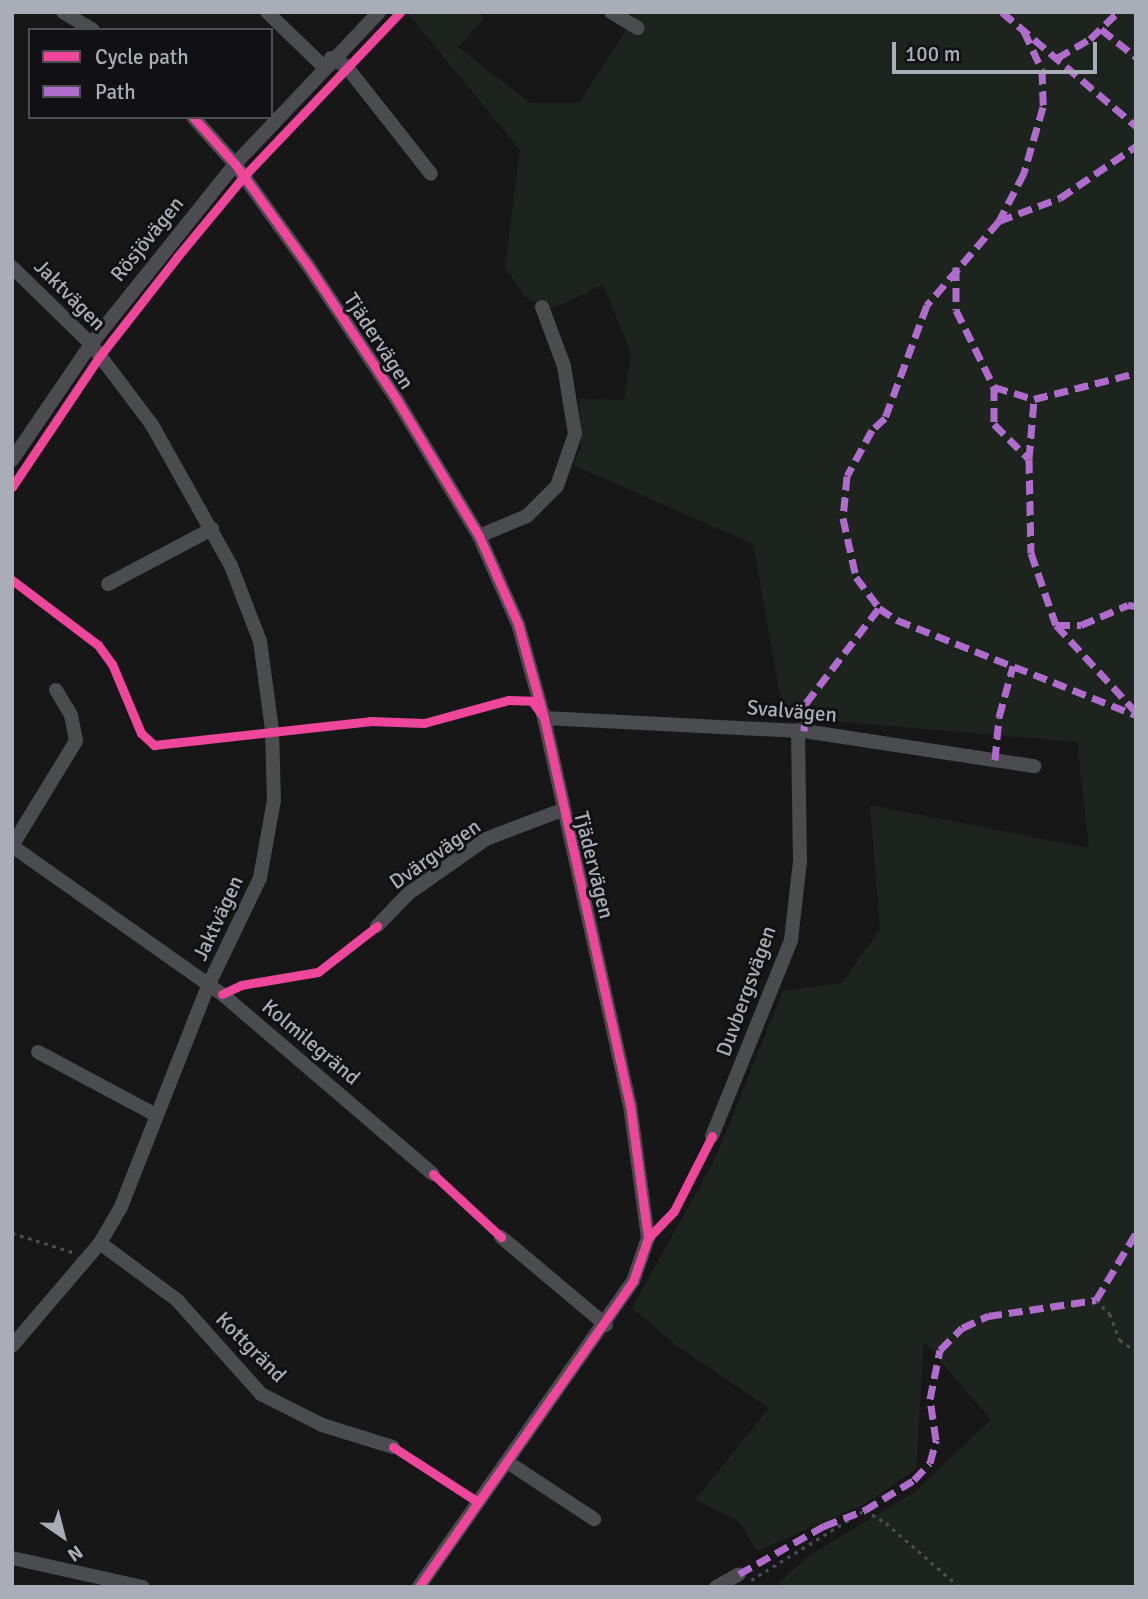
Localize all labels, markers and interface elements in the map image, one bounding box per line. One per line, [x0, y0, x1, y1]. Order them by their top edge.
legend [28, 28, 273, 119]
scale bar [896, 28, 1101, 72]
text: 100 m [905, 41, 960, 67]
text: Cycle path [95, 44, 189, 70]
text: Path [95, 79, 136, 105]
street label: Rösjövägen [105, 191, 189, 287]
street label: Jaktvägen [29, 254, 111, 336]
street label: Tjädervägen [339, 288, 419, 394]
street label: Svalvägen [746, 695, 838, 727]
street label: Tjädervägen [568, 809, 620, 921]
street label: Dvärgvägen [385, 813, 485, 895]
street label: Jaktvägen [187, 872, 249, 964]
street label: Duvbergsvägen [711, 922, 781, 1060]
street label: Kolmilegränd [257, 994, 365, 1090]
street label: Kottgränd [210, 1306, 292, 1388]
north arrow [28, 1501, 98, 1571]
text: N [63, 1540, 87, 1567]

